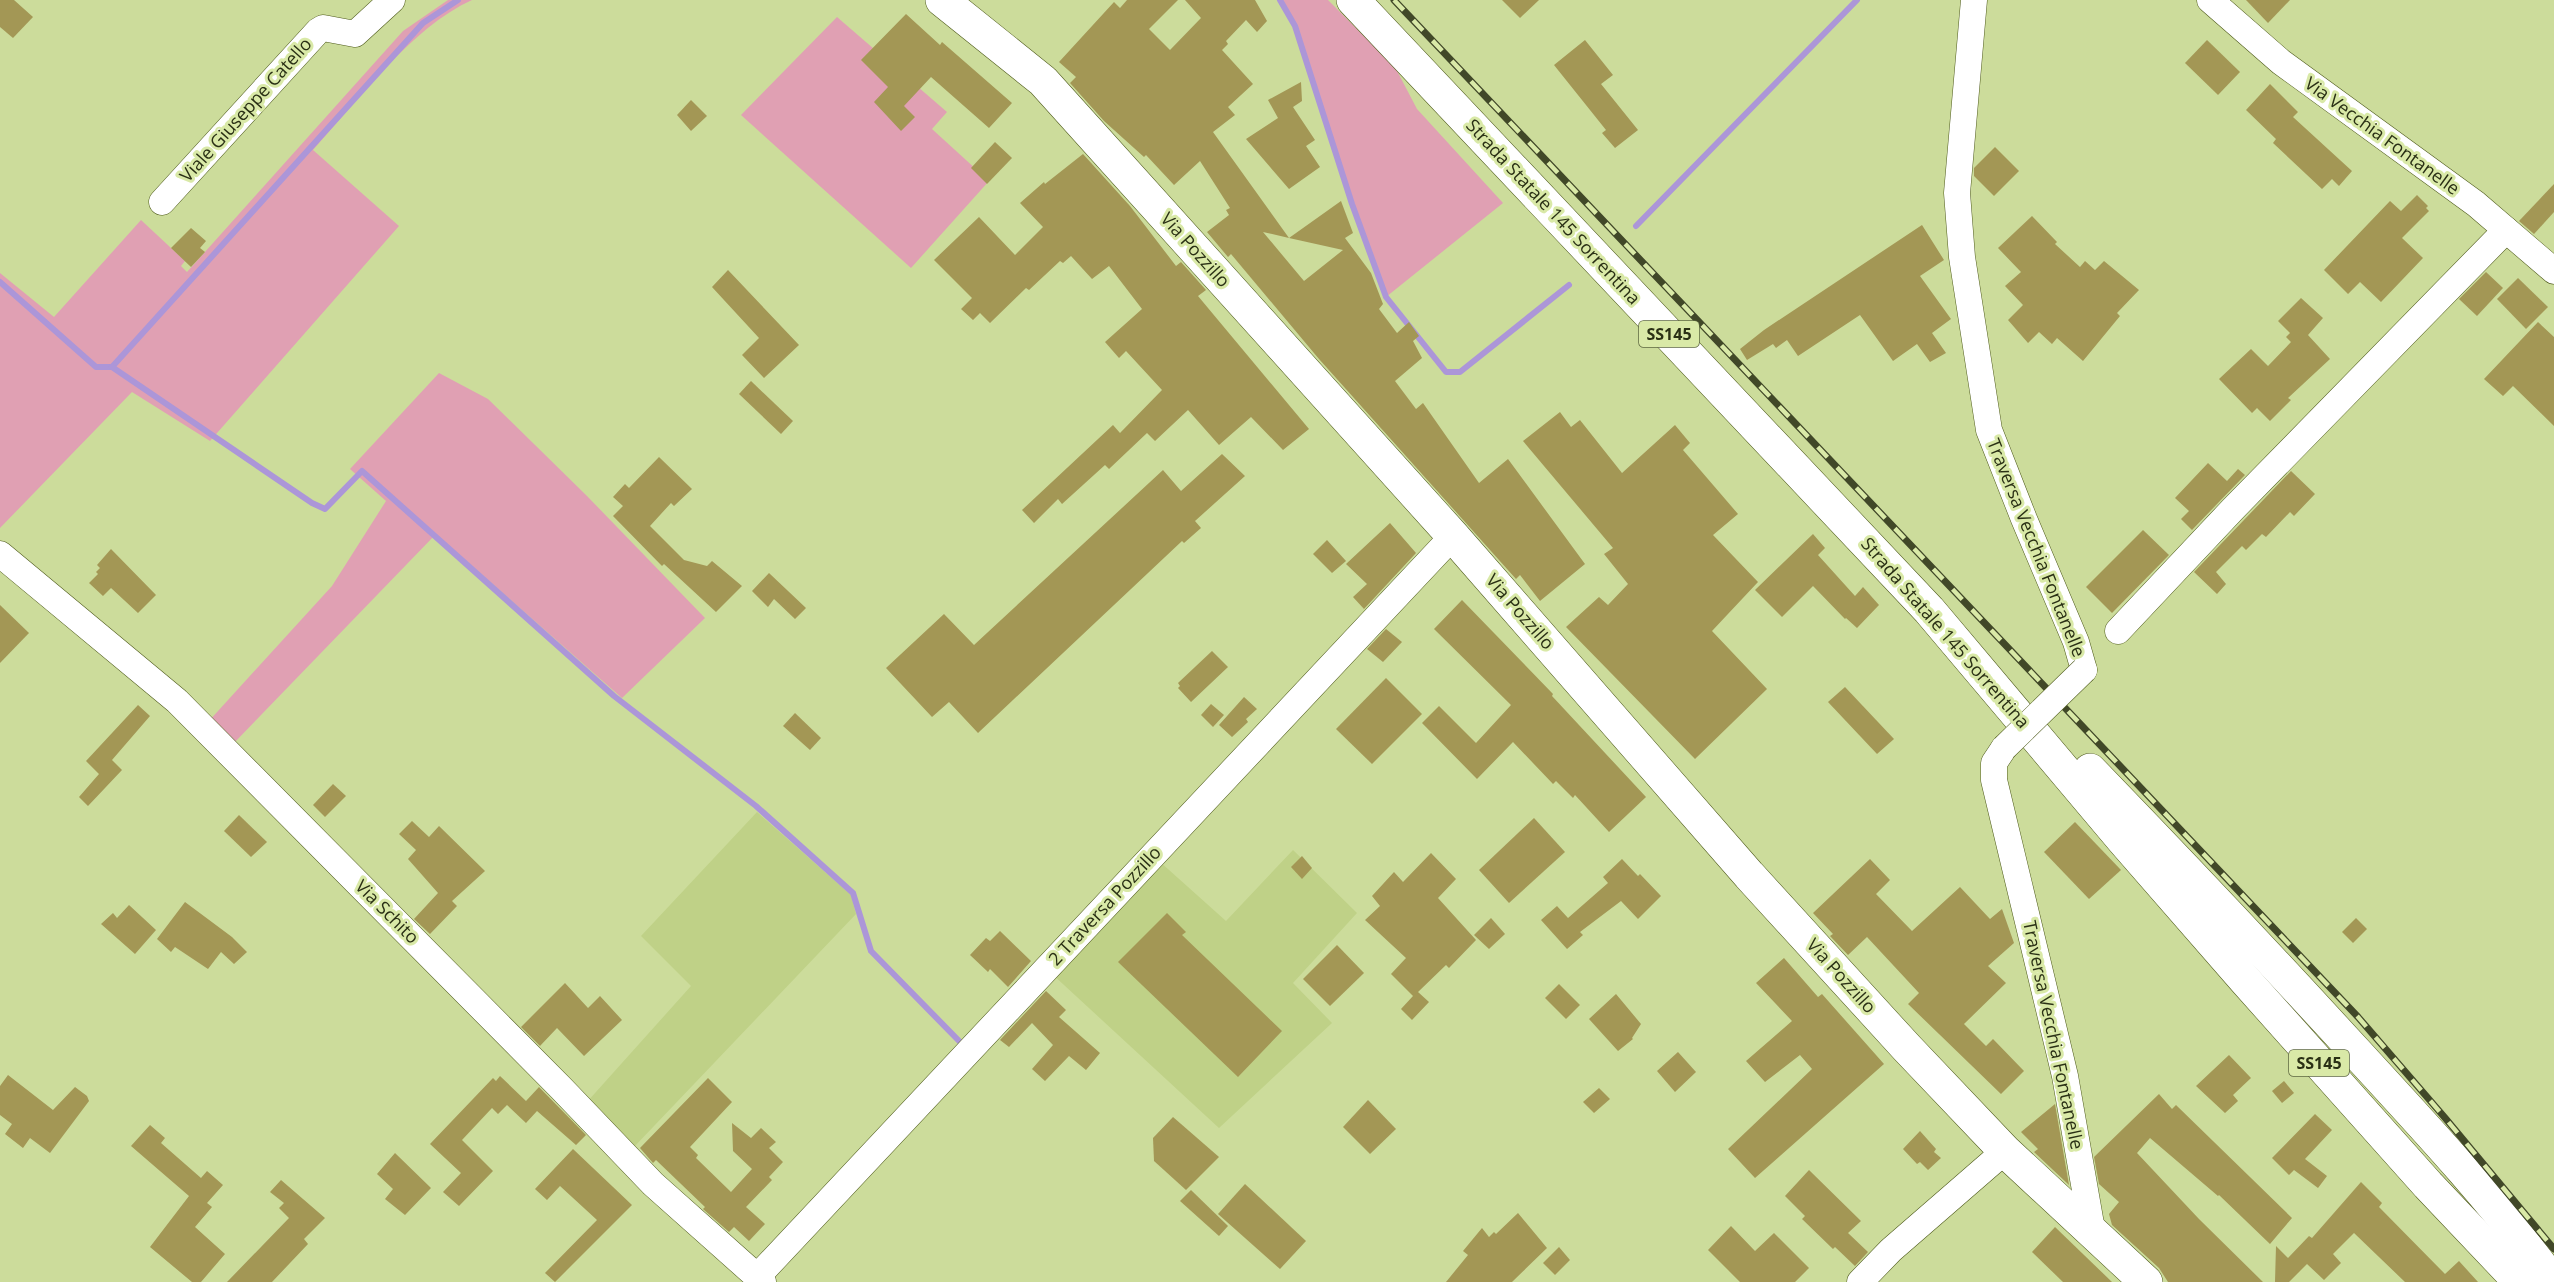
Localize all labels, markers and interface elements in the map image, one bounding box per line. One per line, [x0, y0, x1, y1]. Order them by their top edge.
street label: Viale Giuseppe Catello [174, 32, 317, 187]
street label: Via Vecchia Fontanelle [2300, 71, 2465, 200]
street label: Strada Statale 145 Sorrentina [1461, 113, 1646, 309]
street label: Via Pozzillo [1156, 207, 1236, 292]
road number: SS145 [1639, 321, 1699, 347]
street label: Traversa Vecchia Fontanelle [1982, 435, 2092, 660]
street label: Strada Statale 145 Sorrentina [1856, 532, 2035, 733]
street label: Via Pozzillo [1481, 568, 1560, 654]
street label: 2 Traversa Pozzillo [1043, 840, 1166, 970]
street label: Via Schito [350, 874, 425, 949]
street label: Traversa Vecchia Fontanelle [2018, 918, 2090, 1151]
street label: Via Pozzillo [1802, 933, 1882, 1018]
road number: SS145 [2289, 1050, 2349, 1076]

